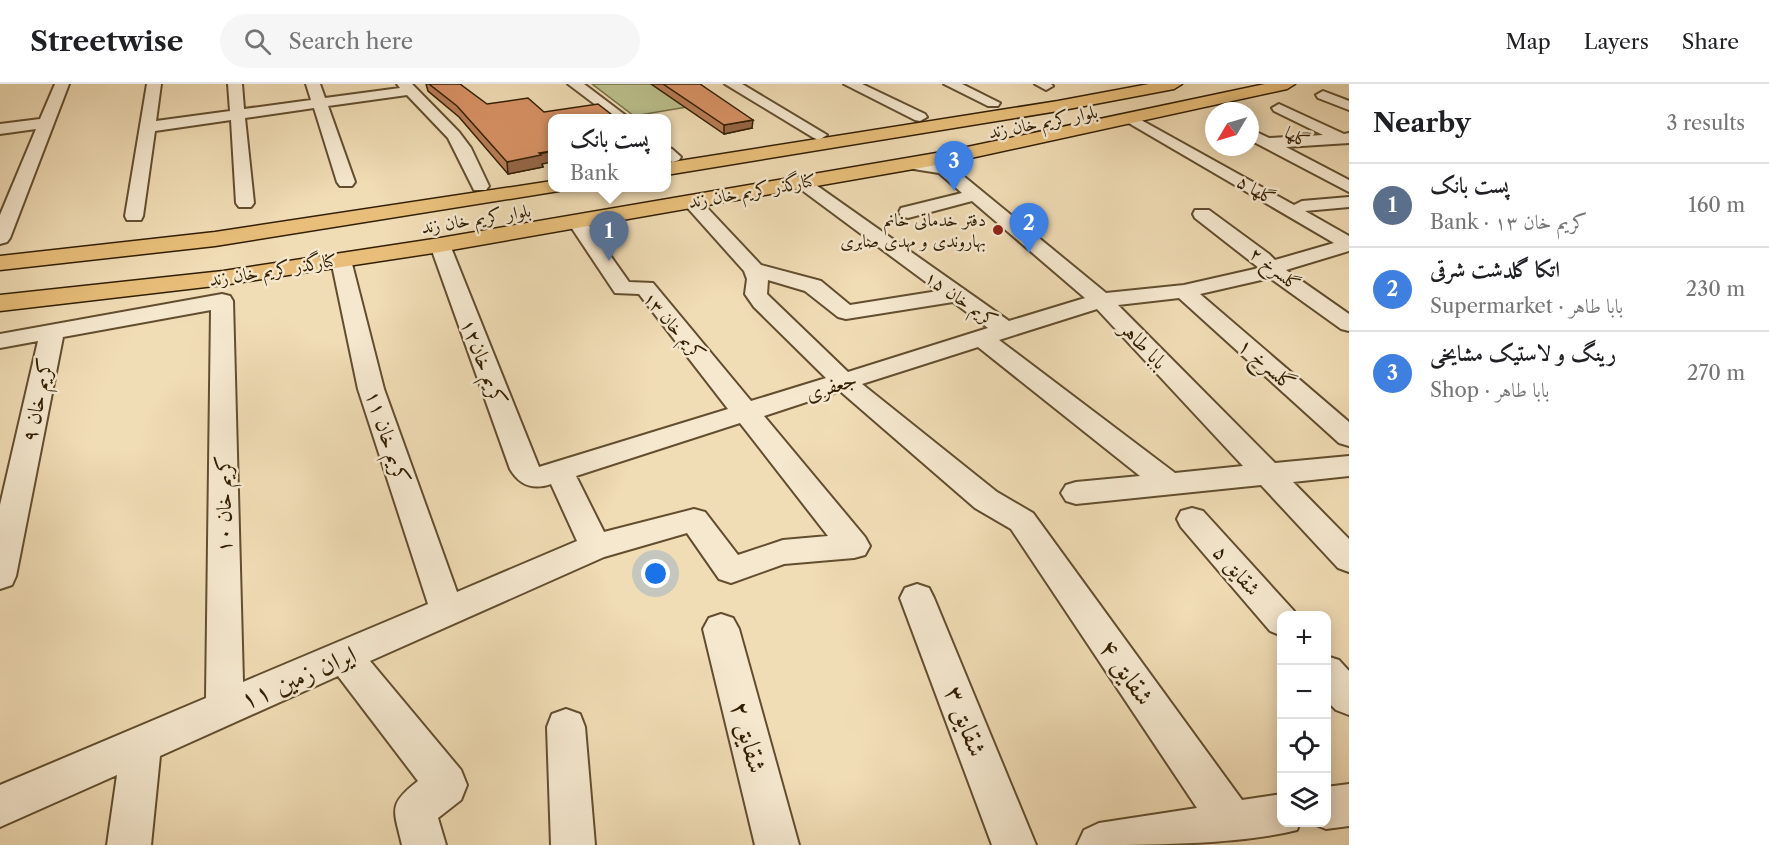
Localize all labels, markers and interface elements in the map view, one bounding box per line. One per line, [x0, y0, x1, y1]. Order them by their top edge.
search box [220, 14, 640, 68]
text: Streetwise [30, 24, 184, 58]
icon: search [241, 25, 274, 58]
text: Search here [289, 28, 413, 55]
text: Map [1506, 29, 1551, 54]
text: Layers [1584, 29, 1649, 54]
text: Share [1682, 29, 1739, 54]
street label: بلوار کریم خان زند [987, 101, 1100, 148]
north arrow [1205, 102, 1259, 156]
text: Nearby [1373, 107, 1471, 139]
text: 3 results [1667, 111, 1745, 135]
popup [548, 114, 671, 192]
street label: گلها [1281, 121, 1313, 153]
text: پست بانک [570, 126, 649, 153]
pin: 3 [934, 141, 974, 191]
text: Bank [570, 161, 619, 185]
street label: کنارگذر کریم خان زند [686, 167, 818, 218]
street label: گلها ۵ [1233, 170, 1279, 210]
text: پست بانک [1430, 172, 1509, 199]
text: 1 [1388, 193, 1397, 217]
text: 160 m [1688, 193, 1745, 217]
street label: بلوار کریم خان زند [420, 199, 533, 243]
pin: 2 [1010, 204, 1048, 253]
place label: دفتر خدماتی خانم بهاروندی و مهدی صابری [840, 209, 986, 253]
text: Bank · کریم خان ۱۳ [1430, 210, 1587, 234]
pin: 1 [590, 212, 628, 261]
marker: دفتر خدماتی خانم بهاروندی و مهدی صابری [991, 223, 1005, 237]
street label: گلسرخ ۲ [1242, 242, 1305, 299]
street label: کنارگذر کریم خان زند [207, 247, 339, 296]
text: اتکا گلدشت شرقی [1430, 256, 1560, 283]
street label: کریم خان ۱۵ [918, 266, 1001, 336]
text: 2 [1387, 277, 1398, 301]
text: 230 m [1686, 277, 1745, 301]
street label: کریم خان ۱۳ [635, 287, 710, 368]
text: Supermarket · بابا طاهر [1430, 294, 1623, 318]
street label: کریم خان۱۲ [450, 315, 512, 411]
street label: بابا طاهر [1113, 315, 1173, 375]
street label: گلسرخ ۱ [1229, 332, 1301, 401]
text: رینگ و لاستیک مشایخی [1430, 340, 1616, 367]
street label: کریم خان ۹ [16, 356, 64, 445]
text: 3 [1387, 361, 1398, 385]
text: 270 m [1687, 361, 1745, 385]
street label: جعفری [802, 366, 860, 407]
text: Shop · بابا طاهر [1430, 378, 1549, 402]
street label: کریم خان ۱۱ [355, 387, 415, 489]
street label: کریم خان ۱۰ [211, 455, 242, 553]
street label: شقایق ۵ [1207, 539, 1266, 601]
your location [641, 559, 670, 588]
map controls [1277, 611, 1331, 827]
button: + [1277, 611, 1331, 665]
street label: شقایق ۴ [1093, 633, 1161, 711]
street label: ایران زمین ۱۱ [235, 638, 361, 716]
button: − [1277, 665, 1331, 719]
street label: شقایق ۳ [938, 681, 994, 761]
street label: شقایق ۲ [724, 697, 774, 777]
button: locate [1277, 719, 1331, 773]
button: layers [1277, 773, 1331, 827]

